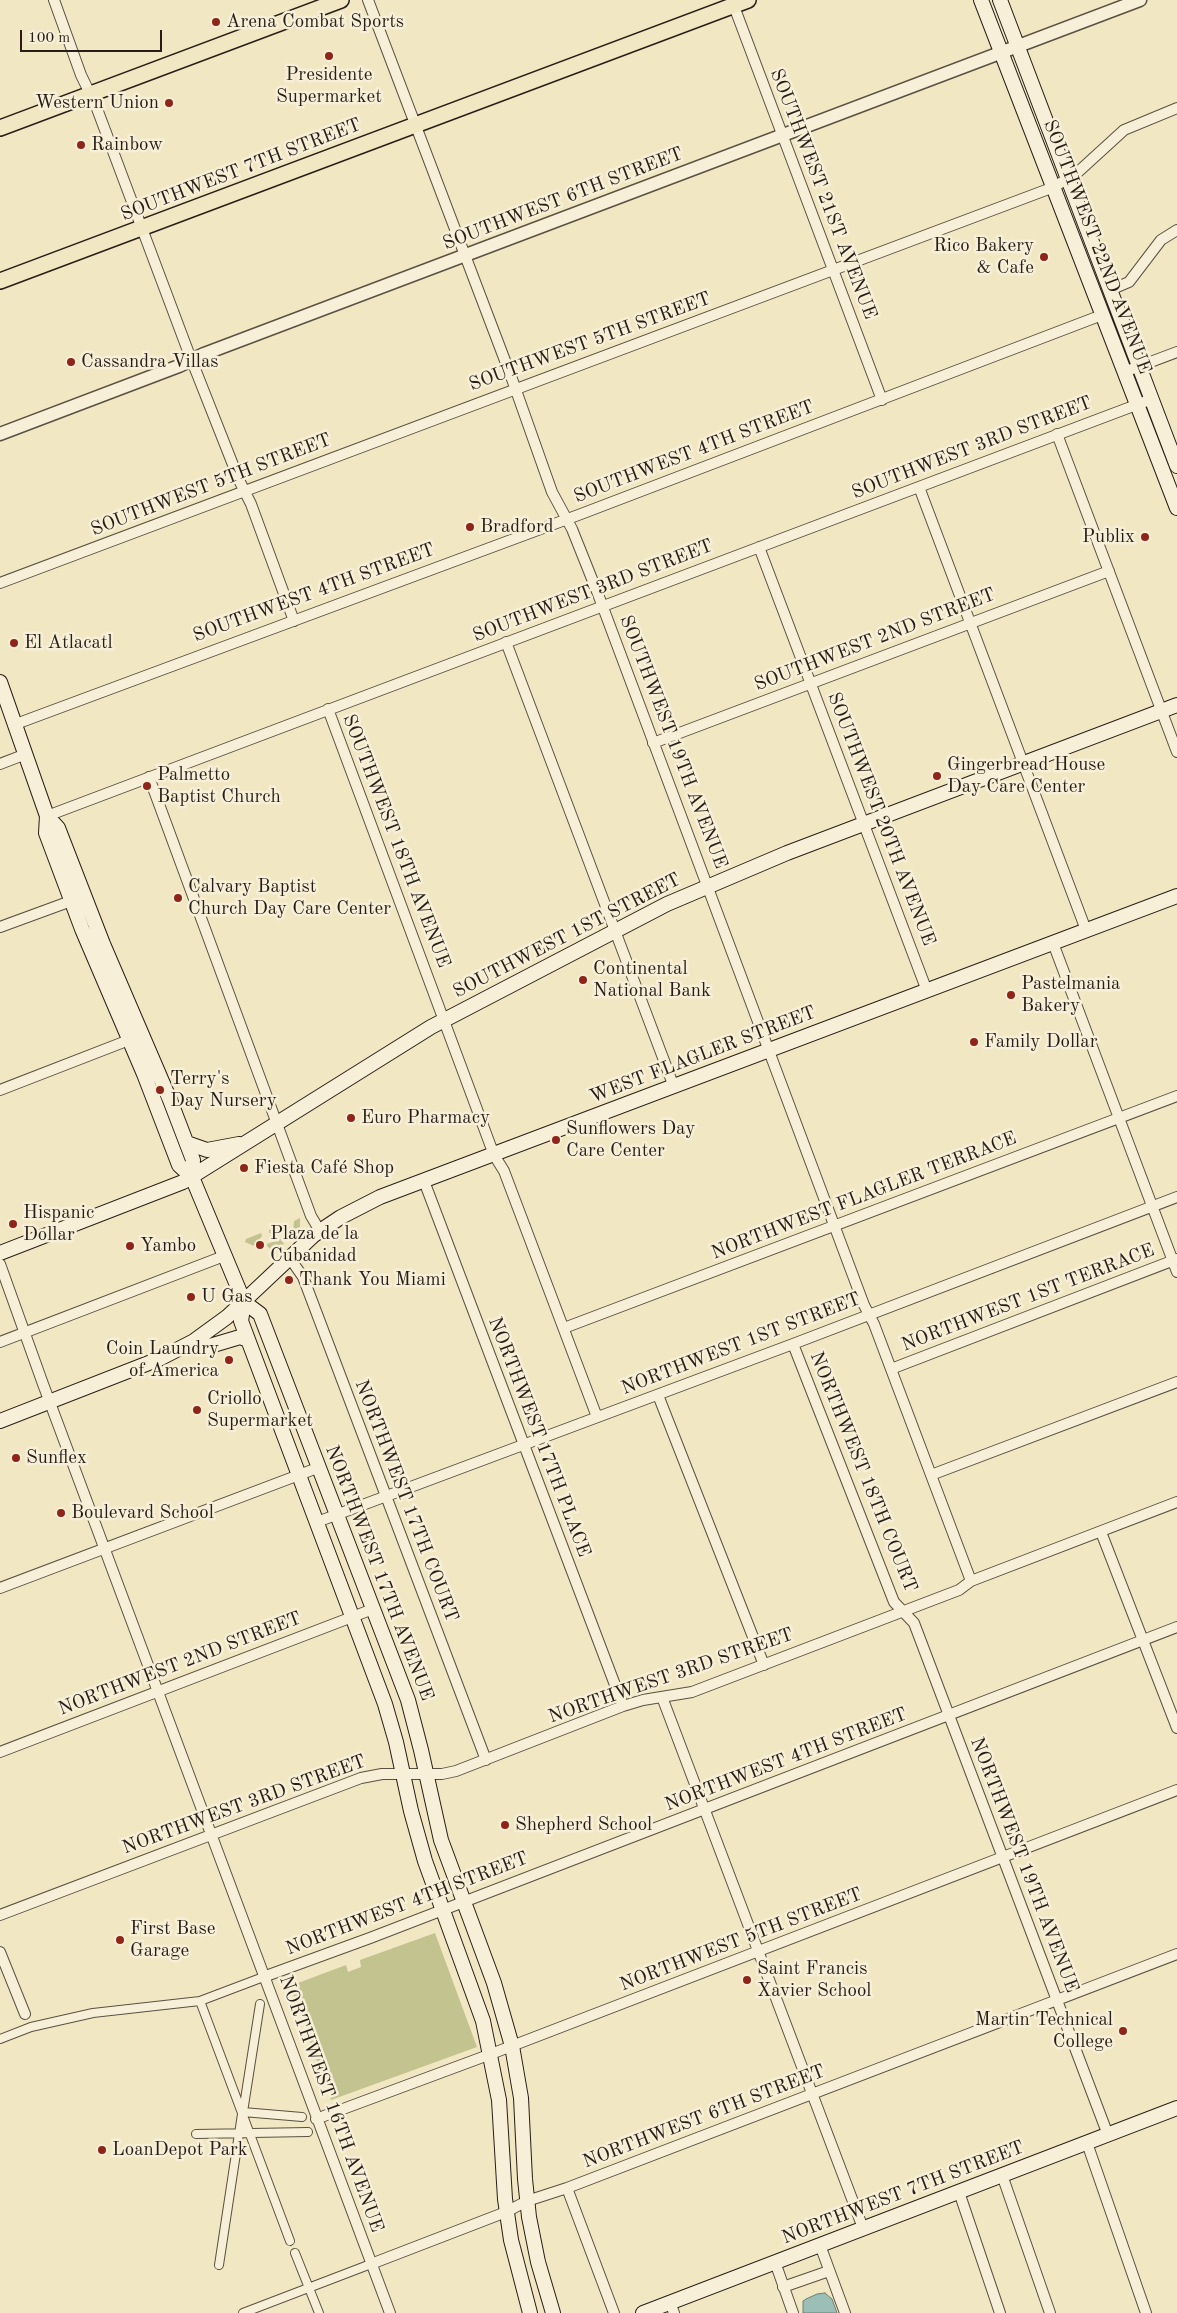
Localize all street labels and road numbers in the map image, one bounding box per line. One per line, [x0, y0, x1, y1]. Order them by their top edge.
street label: SOUTHWEST 21ST AVENUE [765, 66, 881, 322]
street label: SOUTHWEST 7TH STREET [118, 114, 364, 226]
street label: SOUTHWEST 22ND AVENUE [1038, 117, 1156, 377]
street label: SOUTHWEST 6TH STREET [440, 143, 686, 255]
street label: SOUTHWEST 5TH STREET [466, 288, 714, 396]
street label: SOUTHWEST 3RD STREET [849, 392, 1095, 504]
street label: SOUTHWEST 4TH STREET [571, 396, 817, 508]
street label: SOUTHWEST 5TH STREET [88, 429, 334, 541]
street label: SOUTHWEST 3RD STREET [470, 535, 716, 647]
street label: SOUTHWEST 4TH STREET [190, 539, 438, 647]
street label: SOUTHWEST 2ND STREET [751, 583, 999, 697]
street label: SOUTHWEST 19TH AVENUE [614, 612, 732, 872]
street label: SOUTHWEST 20TH AVENUE [822, 689, 940, 949]
street label: SOUTHWEST 18TH AVENUE [337, 711, 455, 971]
street label: SOUTHWEST 1ST STREET [449, 869, 685, 1003]
street label: WEST FLAGLER STREET [587, 1001, 819, 1109]
street label: NORTHWEST FLAGLER TERRACE [708, 1127, 1020, 1265]
street label: NORTHWEST 1ST TERRACE [898, 1239, 1158, 1357]
street label: NORTHWEST 1ST STREET [618, 1288, 864, 1400]
street label: NORTHWEST 17TH PLACE [483, 1314, 595, 1560]
street label: NORTHWEST 18TH COURT [804, 1348, 922, 1596]
street label: NORTHWEST 17TH COURT [349, 1377, 463, 1625]
street label: NORTHWEST 17TH AVENUE [320, 1442, 438, 1704]
street label: NORTHWEST 2ND STREET [55, 1607, 305, 1721]
street label: NORTHWEST 3RD STREET [545, 1623, 797, 1729]
street label: NORTHWEST 4TH STREET [662, 1703, 910, 1817]
street label: NORTHWEST 19TH AVENUE [965, 1734, 1083, 1996]
street label: NORTHWEST 3RD STREET [119, 1750, 369, 1860]
street label: NORTHWEST 4TH STREET [283, 1847, 531, 1961]
street label: NORTHWEST 5TH STREET [617, 1883, 865, 1997]
street label: NORTHWEST 16TH AVENUE [274, 1972, 388, 2236]
street label: NORTHWEST 6TH STREET [580, 2060, 828, 2174]
street label: NORTHWEST 7TH STREET [779, 2136, 1027, 2250]

